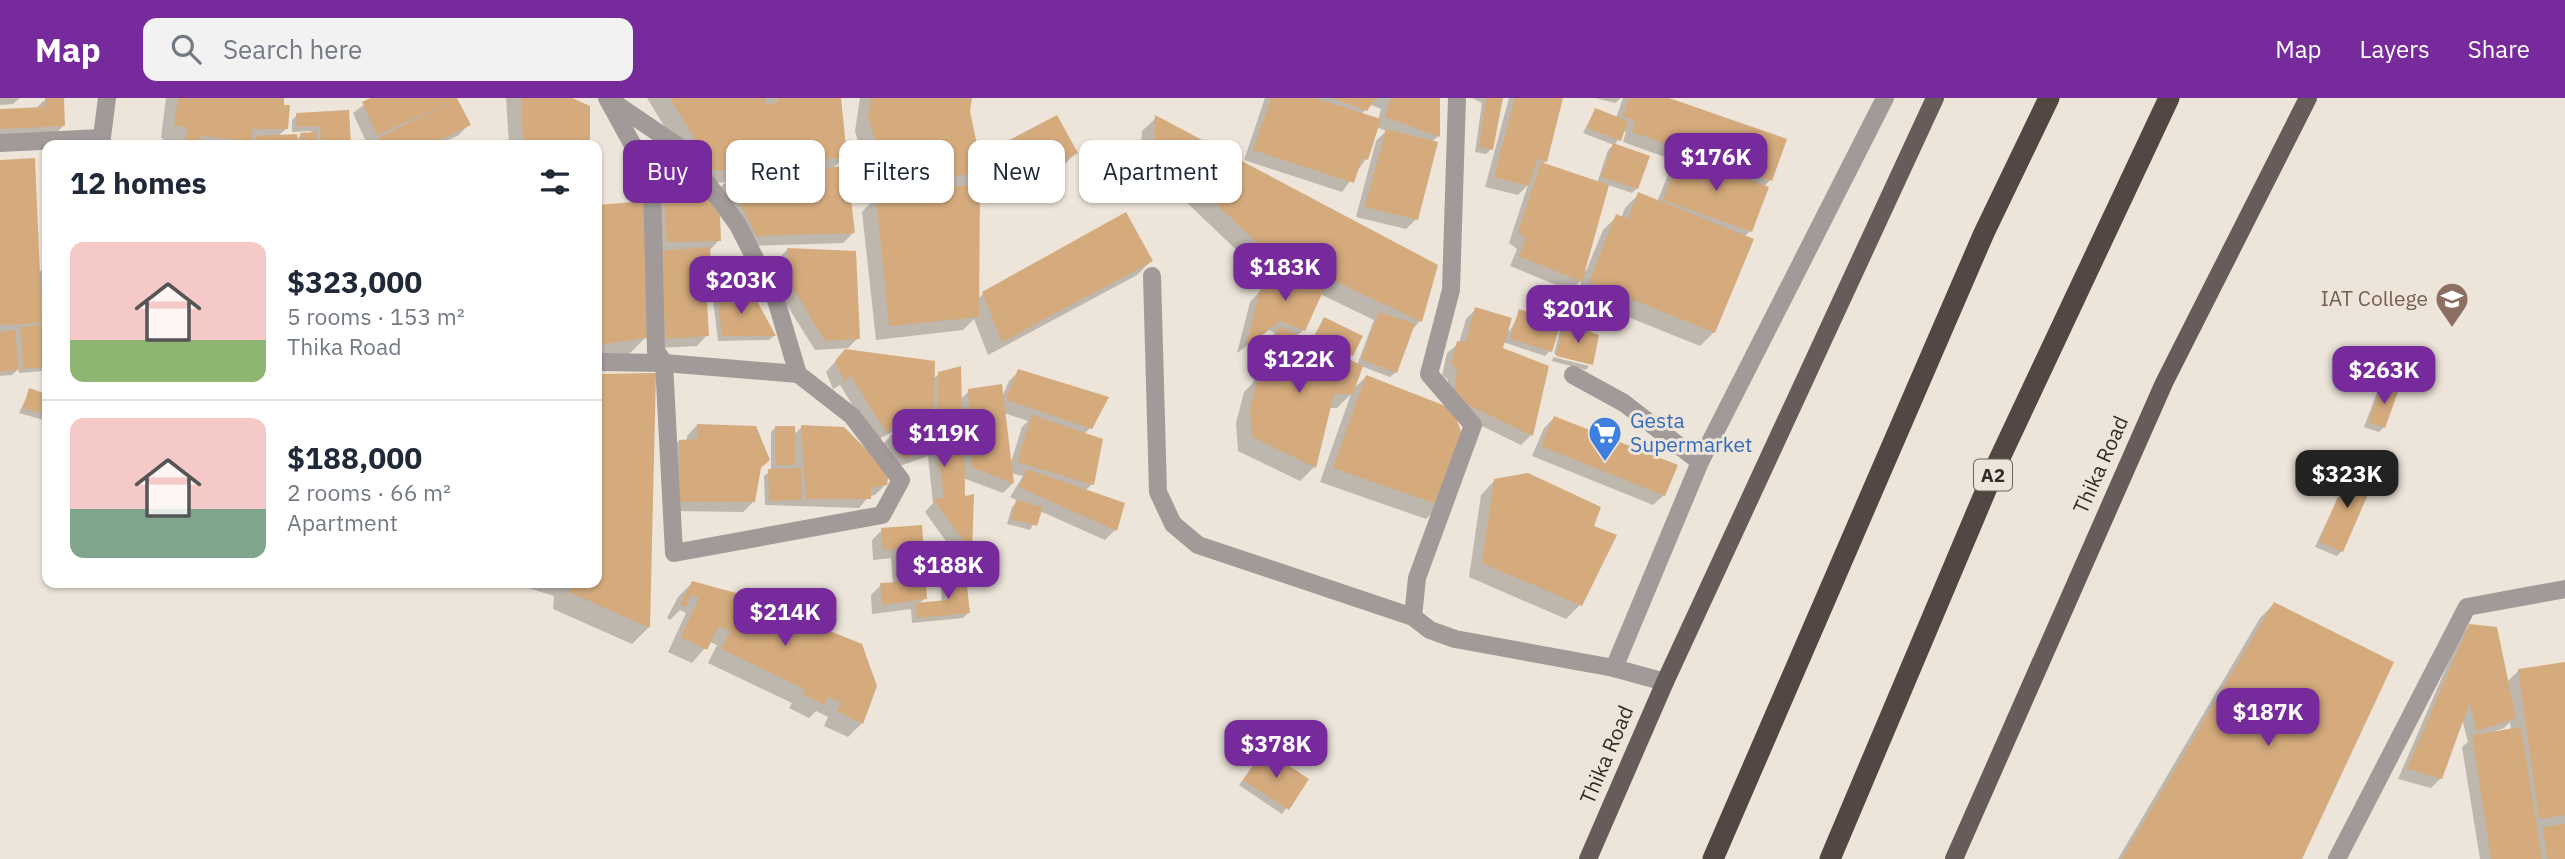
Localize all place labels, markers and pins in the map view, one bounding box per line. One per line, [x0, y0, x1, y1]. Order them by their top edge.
pin: $176K [1667, 134, 1765, 193]
pin: $183K [1236, 244, 1334, 303]
pin: $203K [692, 256, 790, 316]
school or university icon: IAT College [2433, 280, 2471, 329]
place label: IAT College [2320, 284, 2428, 312]
pin: $201K [1529, 286, 1627, 345]
pin: $122K [1250, 336, 1348, 395]
pin: $263K [2335, 346, 2433, 406]
place label: Gesta Supermarket [1630, 406, 1752, 458]
pin: $119K [895, 410, 993, 469]
supermarket icon: Gesta Supermarket [1586, 414, 1624, 463]
pin: $323K [2298, 450, 2396, 510]
pin: $188K [899, 542, 997, 601]
pin: $214K [736, 588, 834, 648]
pin: $187K [2219, 688, 2317, 748]
pin: $378K [1227, 720, 1325, 780]

